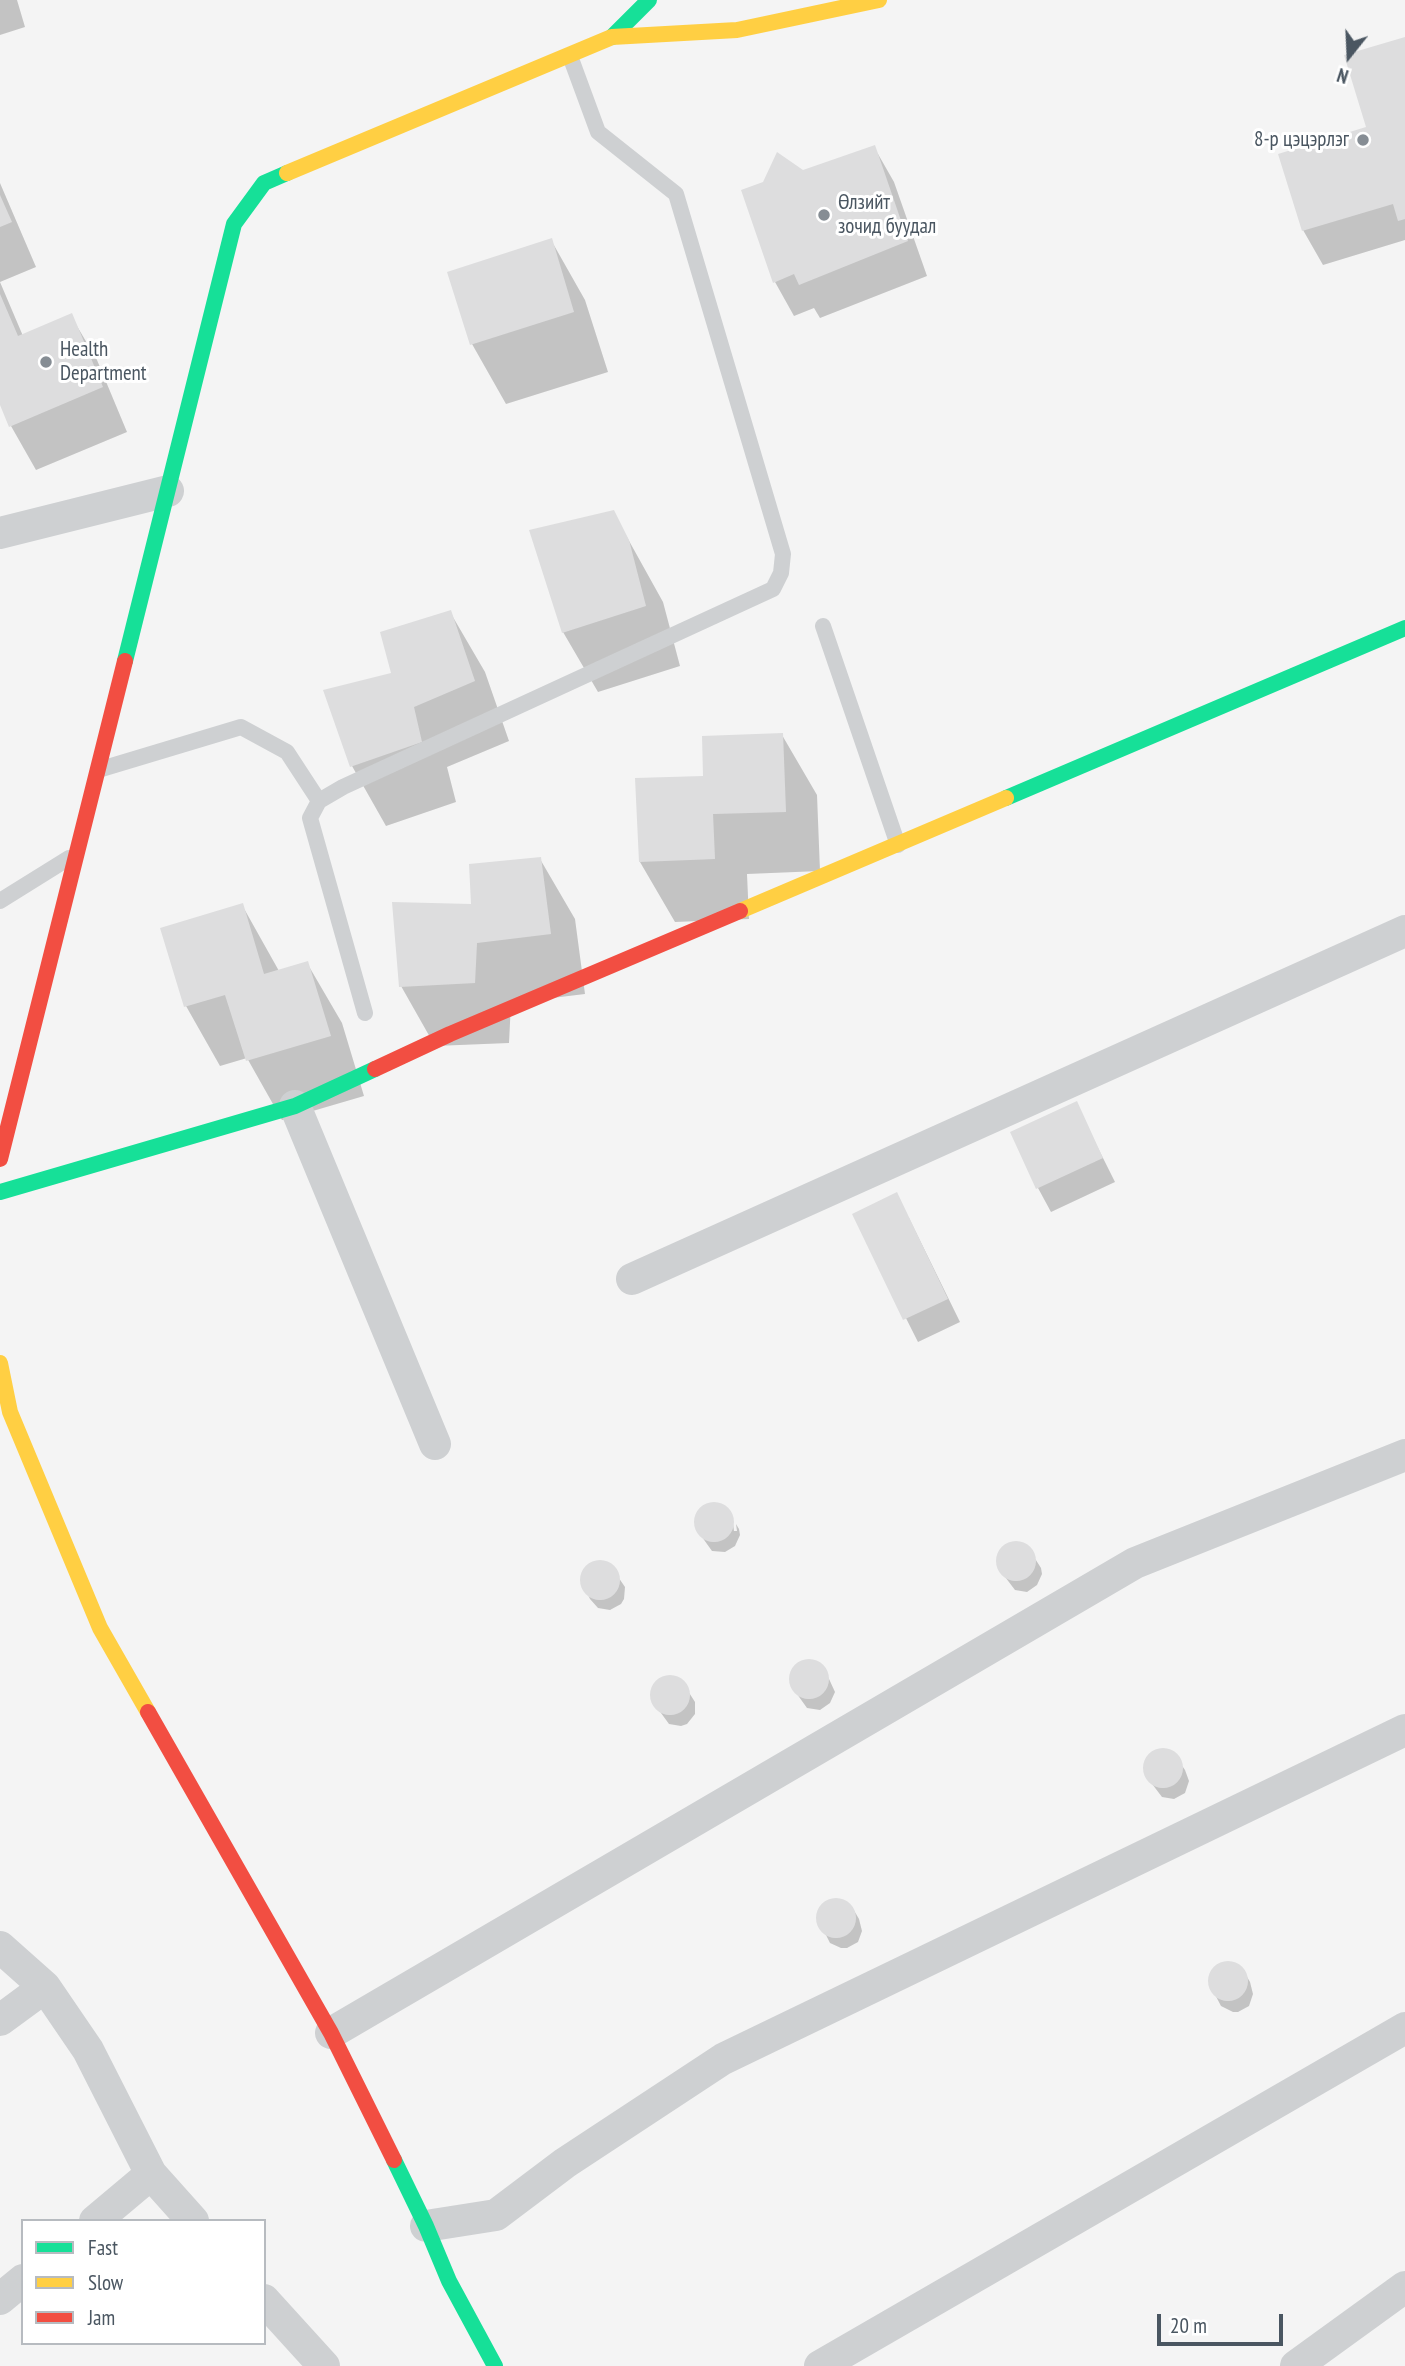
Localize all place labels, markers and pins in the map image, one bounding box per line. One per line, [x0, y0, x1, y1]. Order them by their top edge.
place label: 8-р цэцэрлэг [1254, 127, 1349, 153]
marker: 8-р цэцэрлэг [1355, 132, 1371, 148]
place label: Өлзийт зочид буудал [838, 190, 936, 240]
marker: Өлзийт зочид буудал [816, 207, 832, 223]
place label: Health Department [60, 337, 147, 387]
marker: Health Department [38, 354, 54, 370]

